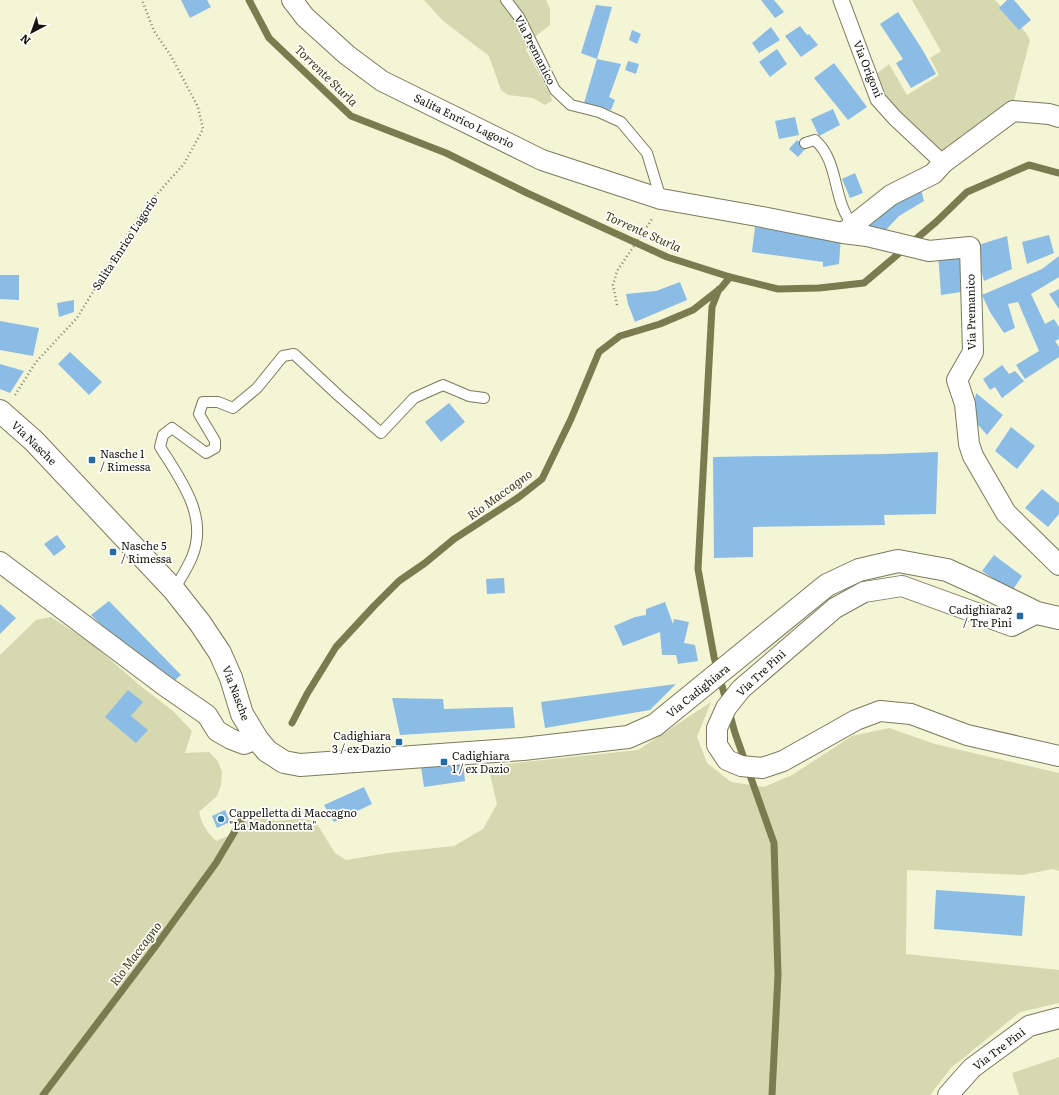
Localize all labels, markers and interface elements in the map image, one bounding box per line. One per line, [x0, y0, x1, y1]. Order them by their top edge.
north arrow [12, 12, 52, 52]
street label: Via Premanico [511, 12, 560, 87]
text: N [16, 31, 34, 49]
street label: Via Origoni [850, 38, 888, 100]
water label: Torrente Sturla [291, 40, 362, 110]
street label: Salita Enrico Lagorio [412, 89, 517, 151]
street label: Salita Enrico Lagorio [88, 192, 161, 293]
water label: Torrente Sturla [602, 206, 685, 256]
street label: Via Premanico [961, 274, 979, 350]
street label: Via Nasche [8, 417, 61, 468]
place label: Nasche 1 / Rimessa [100, 445, 151, 474]
marker: Nasche 1 / Rimessa [87, 455, 97, 465]
water label: Rio Maccagno [463, 464, 536, 524]
place label: Nasche 5 / Rimessa [121, 537, 172, 566]
marker: Nasche 5 / Rimessa [108, 547, 118, 557]
place label: Cadighiara2 / Tre Pini [949, 601, 1012, 630]
marker: Cadighiara2 / Tre Pini [1015, 611, 1025, 621]
street label: Via Tre Pini [732, 645, 789, 699]
street label: Via Cadighiara [662, 660, 733, 721]
street label: Via Nasche [219, 663, 255, 723]
place label: Cadighiara 3 / ex Dazio [332, 727, 391, 756]
marker: Cadighiara 3 / ex Dazio [394, 737, 404, 747]
place label: Cadighiara 1 / ex Dazio [452, 747, 510, 776]
marker: Cadighiara 1 / ex Dazio [439, 757, 449, 767]
place label: Cappelletta di Maccagno "La Madonnetta" [229, 804, 357, 833]
marker: Cappelletta di Maccagno "La Madonnetta" [216, 814, 226, 824]
water label: Rio Maccagno [105, 917, 165, 989]
street label: Via Tre Pini [969, 1023, 1028, 1073]

